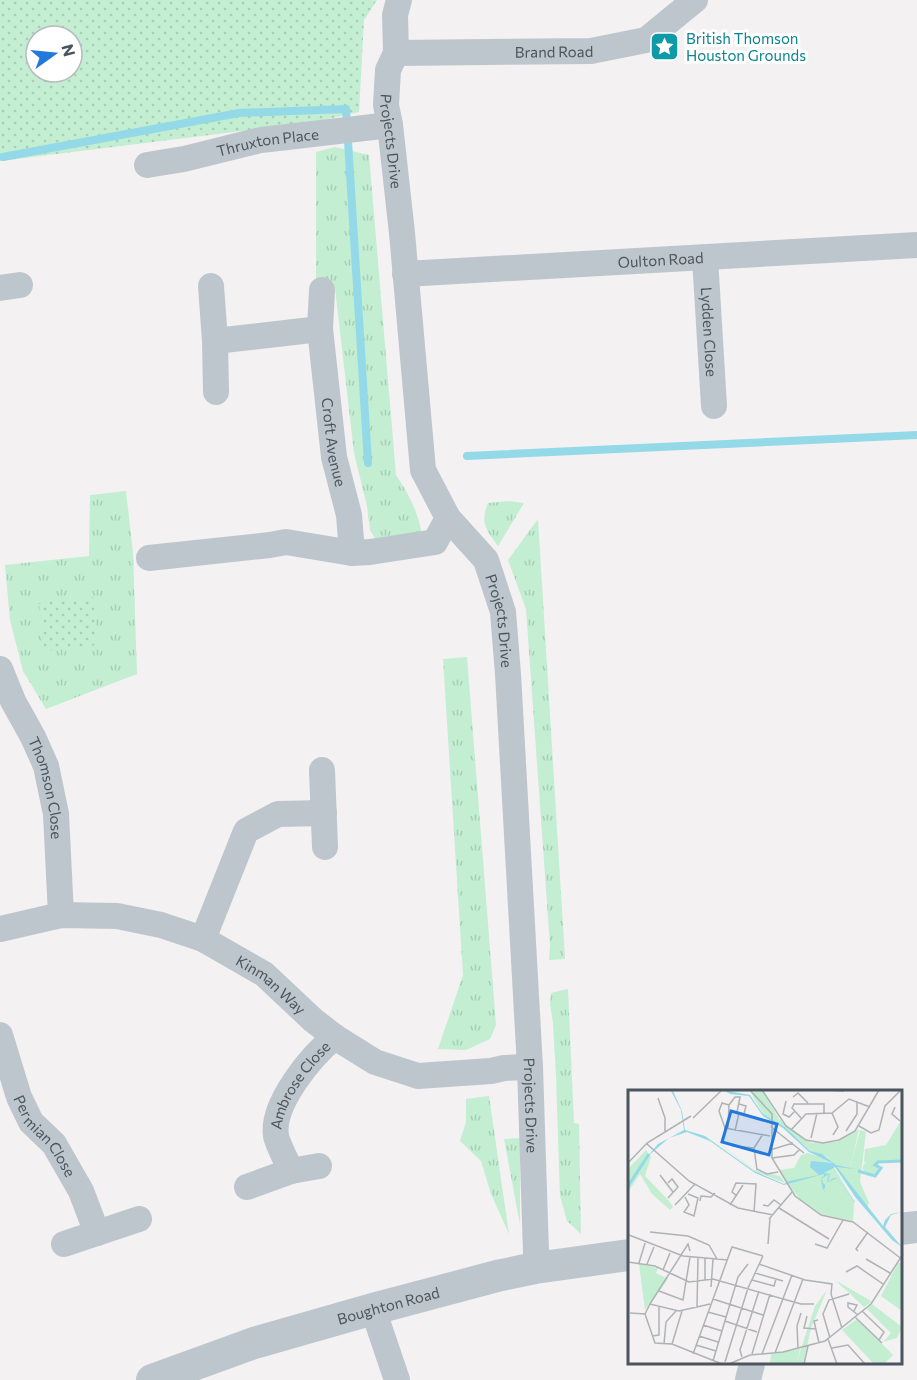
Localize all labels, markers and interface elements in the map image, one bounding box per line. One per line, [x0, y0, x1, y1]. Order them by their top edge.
north arrow [24, 24, 84, 84]
place label: British Thomson Houston Grounds [686, 29, 806, 64]
place icon: British Thomson Houston Grounds [649, 31, 681, 63]
text: N [58, 42, 80, 58]
street label: Brand Road [515, 42, 593, 61]
street label: Projects Drive [377, 93, 406, 190]
street label: Thruxton Place [215, 124, 320, 160]
street label: Oulton Road [617, 248, 704, 271]
street label: Lydden Close [698, 286, 721, 377]
street label: Croft Avenue [319, 397, 350, 489]
street label: Projects Drive [482, 572, 516, 668]
street label: Thomson Close [25, 734, 66, 840]
street label: Kinman Way [233, 951, 310, 1018]
street label: Ambrose Close [266, 1037, 334, 1130]
street label: Projects Drive [520, 1057, 542, 1153]
inset map [628, 1090, 902, 1365]
street label: Permian Close [10, 1092, 80, 1180]
street label: Boughton Road [335, 1283, 441, 1328]

